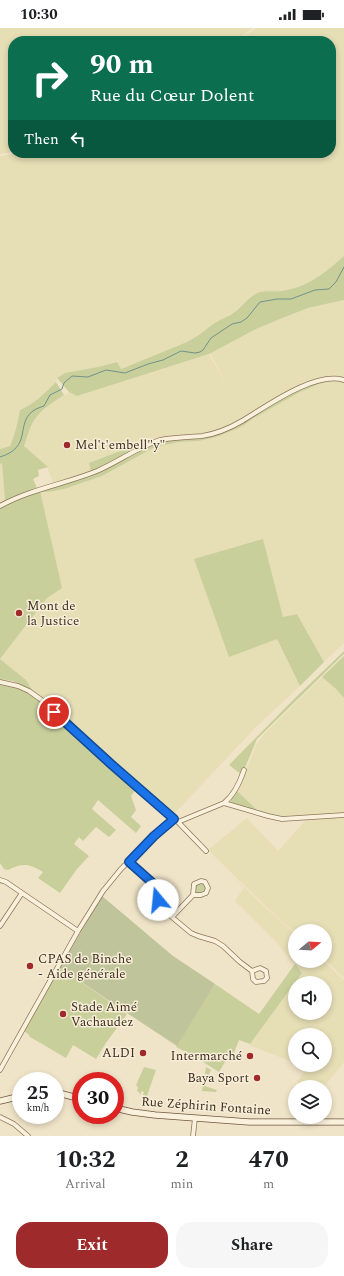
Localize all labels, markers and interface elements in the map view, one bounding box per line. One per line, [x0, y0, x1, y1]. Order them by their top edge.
text: 10:30 [20, 3, 58, 26]
text: 90 m [90, 43, 154, 86]
icon: right [24, 52, 76, 104]
text: Rue du Cœur Dolent [90, 82, 254, 109]
text: Then [24, 128, 59, 151]
icon: left [67, 128, 89, 150]
place label: Mel't'embell"y" [75, 435, 165, 455]
marker: Mel't'embell"y" [62, 440, 72, 450]
place label: Mont de la Justice [27, 596, 79, 631]
marker: Mont de la Justice [14, 608, 24, 618]
pin [37, 695, 71, 729]
icon: arrive [43, 701, 65, 723]
position arrow [137, 879, 179, 921]
north arrow [288, 924, 332, 968]
map controls [288, 924, 332, 1124]
place label: CPAS de Binche - Aide générale [38, 949, 132, 984]
marker: CPAS de Binche - Aide générale [25, 961, 35, 971]
button: sound [288, 976, 332, 1020]
place label: Stade Aimé Vachaudez [71, 997, 137, 1032]
marker: Stade Aimé Vachaudez [58, 1009, 68, 1019]
button: search [288, 1028, 332, 1072]
place label: ALDI [102, 1043, 135, 1063]
place label: Intermarché [171, 1046, 242, 1066]
marker: ALDI [138, 1048, 148, 1058]
marker: Intermarché [245, 1051, 255, 1061]
place label: Baya Sport [187, 1068, 249, 1088]
speed limit sign: 30 [72, 1072, 124, 1124]
marker: Baya Sport [252, 1073, 262, 1083]
text: 25 [27, 1078, 49, 1108]
button: layers [288, 1080, 332, 1124]
street label: Rue Zéphirin Fontaine [140, 1091, 272, 1121]
text: km/h [27, 1100, 49, 1116]
text: 10:32 [55, 1142, 115, 1178]
text: 2 [175, 1142, 189, 1178]
text: 470 [248, 1142, 289, 1178]
text: Arrival [65, 1174, 106, 1194]
text: min [171, 1174, 193, 1194]
text: m [263, 1174, 274, 1194]
button: Exit [16, 1222, 168, 1268]
button: Share [176, 1222, 328, 1268]

